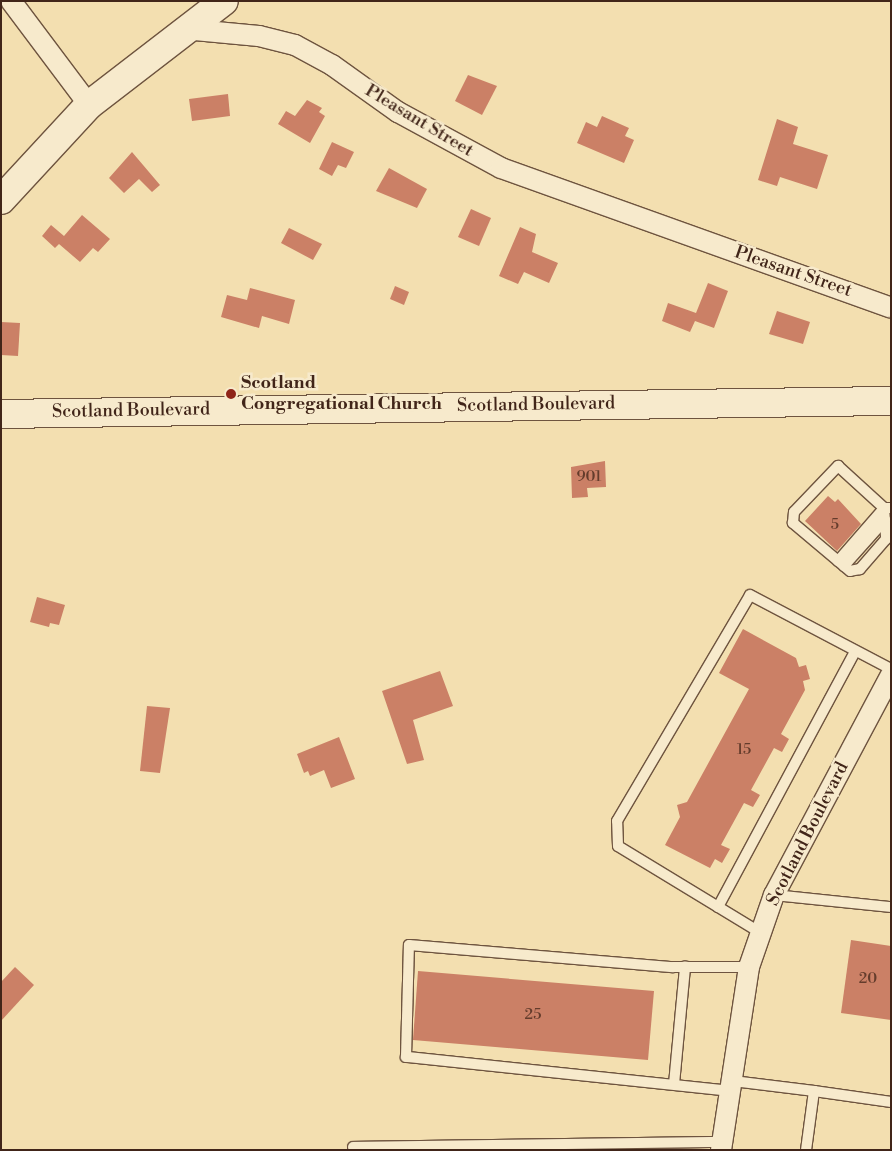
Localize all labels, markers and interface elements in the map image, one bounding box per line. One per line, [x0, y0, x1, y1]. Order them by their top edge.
street label: Pleasant Street [361, 80, 477, 162]
street label: Pleasant Street [732, 242, 854, 302]
place label: Scotland Congregational Church [241, 373, 442, 416]
marker: Scotland Congregational Church [225, 388, 237, 400]
street label: Scotland Boulevard [457, 393, 615, 417]
street label: Scotland Boulevard [52, 399, 210, 423]
house number: 901 [576, 468, 602, 486]
house number: 5 [831, 516, 839, 534]
house number: 15 [737, 741, 751, 759]
street label: Scotland Boulevard [762, 759, 854, 909]
house number: 20 [859, 970, 877, 988]
house number: 25 [525, 1006, 541, 1024]

